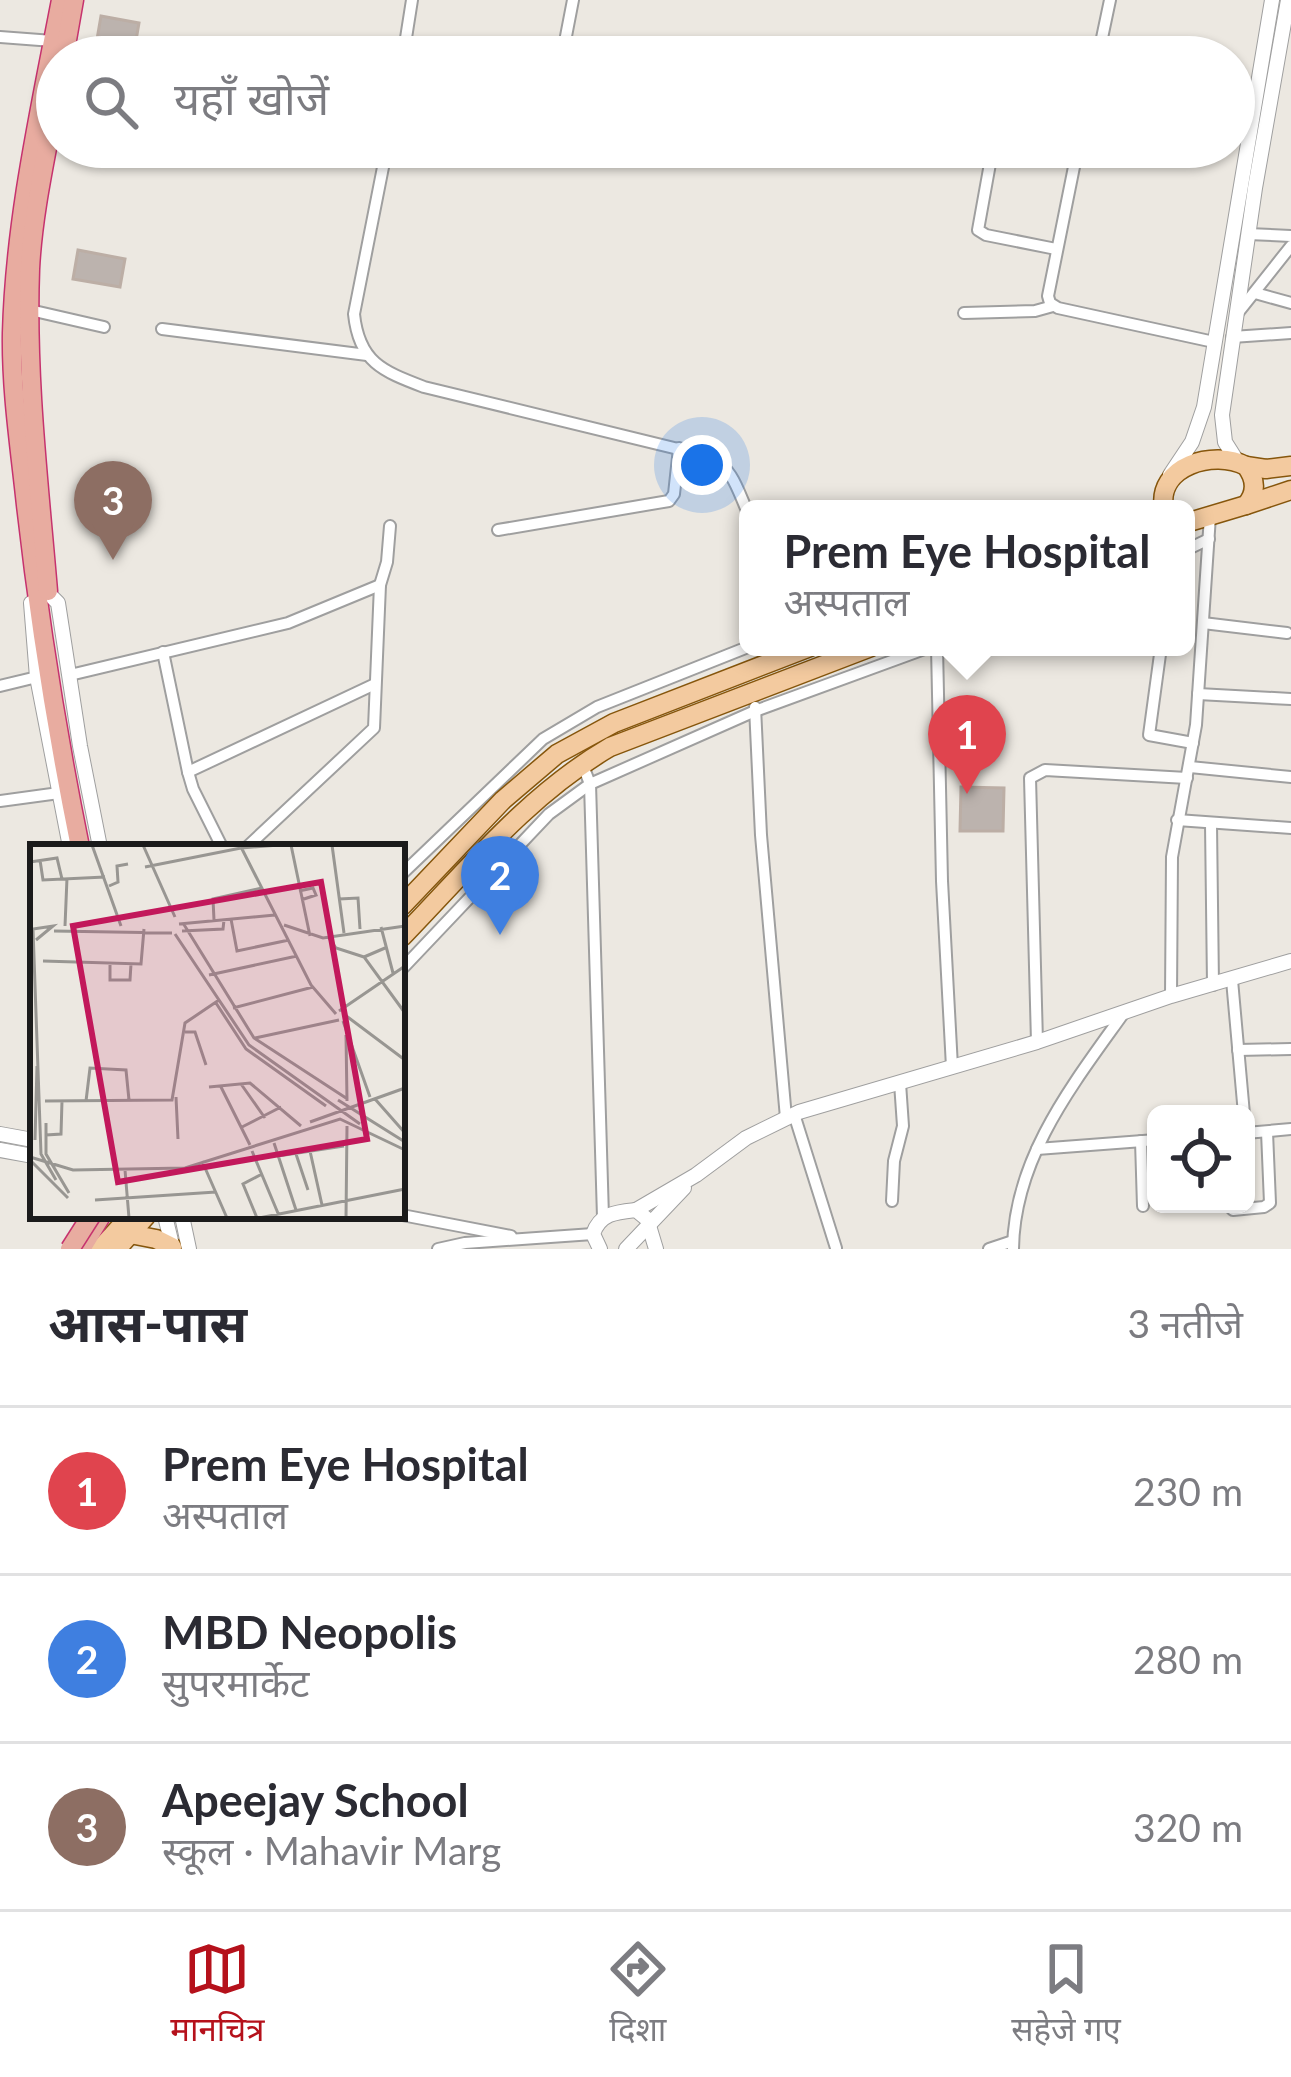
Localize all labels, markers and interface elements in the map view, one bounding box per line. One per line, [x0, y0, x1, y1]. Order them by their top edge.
search box [36, 36, 1255, 168]
icon: search [78, 69, 144, 135]
text: यहाँ खोजें [174, 71, 329, 125]
your location [672, 435, 732, 495]
pin: 3 [74, 461, 152, 560]
popup [739, 500, 1195, 656]
text: Prem Eye Hospital [784, 524, 1150, 578]
text: अस्पताल [784, 578, 910, 624]
pin: 1 [928, 695, 1006, 794]
pin: 2 [461, 836, 539, 935]
inset map [30, 844, 405, 1219]
map controls [1147, 1105, 1255, 1213]
button: locate [1147, 1105, 1255, 1213]
text: आस-पास [48, 1292, 247, 1353]
text: 3 नतीजे [1127, 1300, 1243, 1346]
text: Prem Eye Hospital [162, 1437, 529, 1491]
text: 1 [76, 1468, 98, 1514]
text: 230 m [1133, 1468, 1243, 1514]
text: अस्पताल [162, 1491, 288, 1537]
text: MBD Neopolis [162, 1605, 457, 1659]
text: 2 [76, 1636, 98, 1682]
text: 280 m [1133, 1636, 1243, 1682]
text: सुपरमार्केट [162, 1659, 310, 1705]
text: Apeejay School [162, 1773, 469, 1827]
text: 3 [76, 1804, 98, 1850]
text: 320 m [1133, 1804, 1243, 1850]
text: स्कूल · Mahavir Marg [162, 1827, 501, 1873]
tab: मानचित्र [170, 1936, 265, 2054]
tab: दिशा [605, 1936, 671, 2054]
tab: सहेजे गए [1011, 1936, 1121, 2054]

